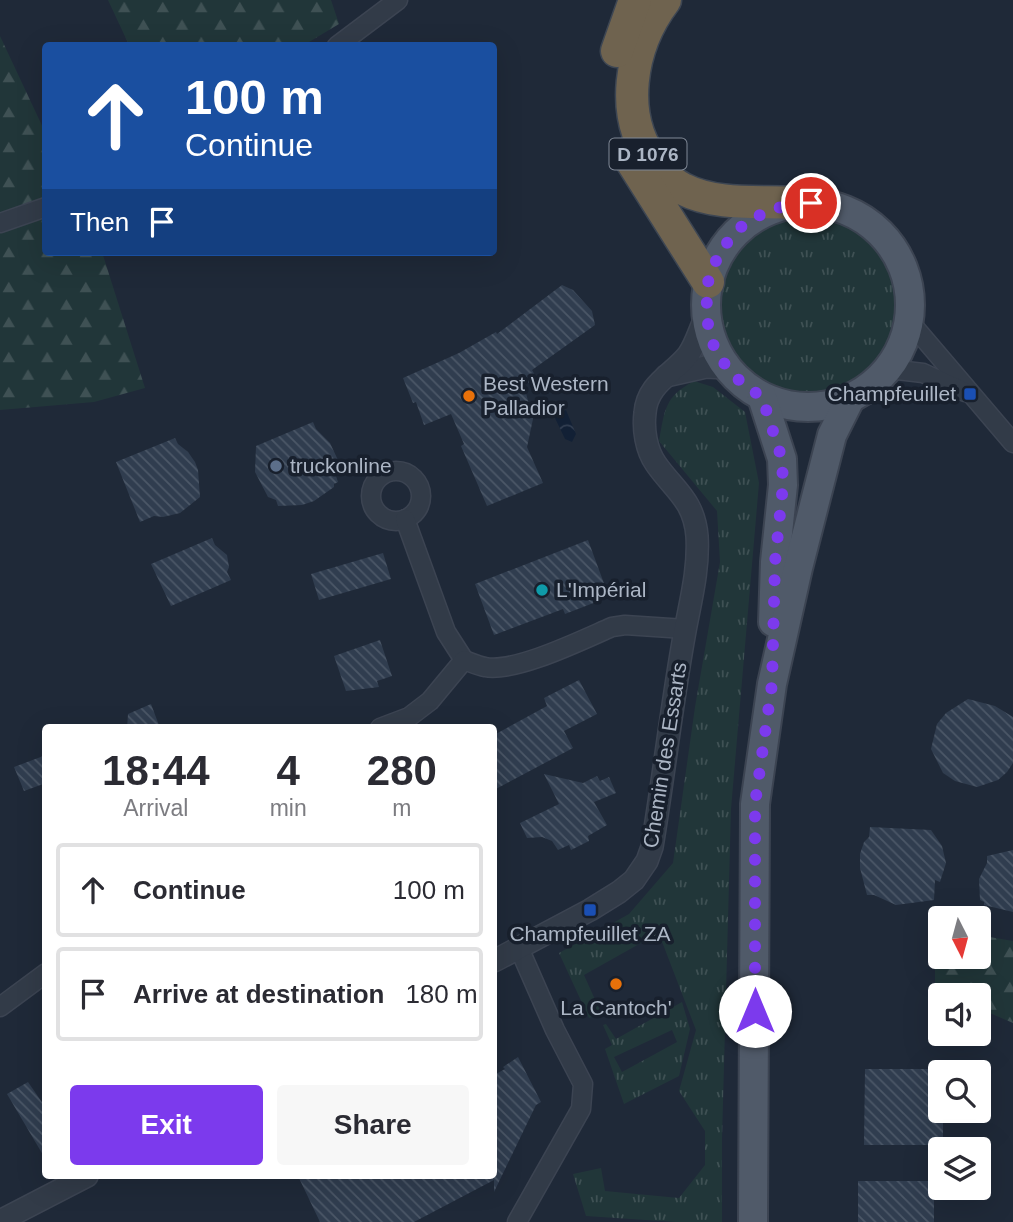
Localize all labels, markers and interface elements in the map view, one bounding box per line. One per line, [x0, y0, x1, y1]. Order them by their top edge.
icon: ahead [70, 70, 161, 161]
text: 100 m [185, 70, 324, 124]
text: Continue [185, 127, 313, 163]
road number: D 1076 [610, 138, 686, 170]
pin [781, 173, 841, 233]
icon: arrive [792, 184, 830, 222]
icon: arrive [143, 203, 181, 241]
text: Then [70, 207, 129, 237]
place label: Best Western Palladior [483, 372, 609, 419]
place label: Champfeuillet [828, 382, 956, 405]
marker: Champfeuillet [962, 386, 978, 402]
marker: Best Western Palladior [461, 388, 477, 404]
place label: truckonline [290, 454, 392, 477]
marker: truckonline [268, 458, 284, 474]
place label: L'Impérial [556, 578, 646, 601]
marker: L'Impérial [534, 582, 550, 598]
street label: Chemin des Essarts [638, 660, 691, 850]
text: 18:44 [102, 747, 210, 794]
text: 4 [276, 747, 300, 794]
text: 280 [367, 747, 437, 794]
text: Arrival [123, 795, 188, 821]
text: min [270, 795, 307, 821]
text: m [392, 795, 411, 821]
icon: ahead [74, 871, 112, 909]
text: Continue [133, 875, 246, 905]
text: 100 m [393, 875, 465, 905]
marker: Champfeuillet ZA [582, 902, 598, 918]
north arrow [928, 906, 990, 970]
map controls [928, 906, 991, 1200]
place label: Champfeuillet ZA [509, 922, 671, 945]
position arrow [718, 974, 792, 1048]
icon: arrive [74, 975, 112, 1013]
marker: La Cantoch' [608, 976, 624, 992]
text: Arrive at destination [133, 979, 384, 1009]
text: 180 m [405, 979, 478, 1009]
button: sound [928, 983, 991, 1046]
place label: La Cantoch' [560, 996, 672, 1019]
button: search [928, 1060, 991, 1123]
button: Exit [70, 1085, 263, 1165]
button: Share [277, 1085, 469, 1165]
button: layers [928, 1137, 991, 1200]

